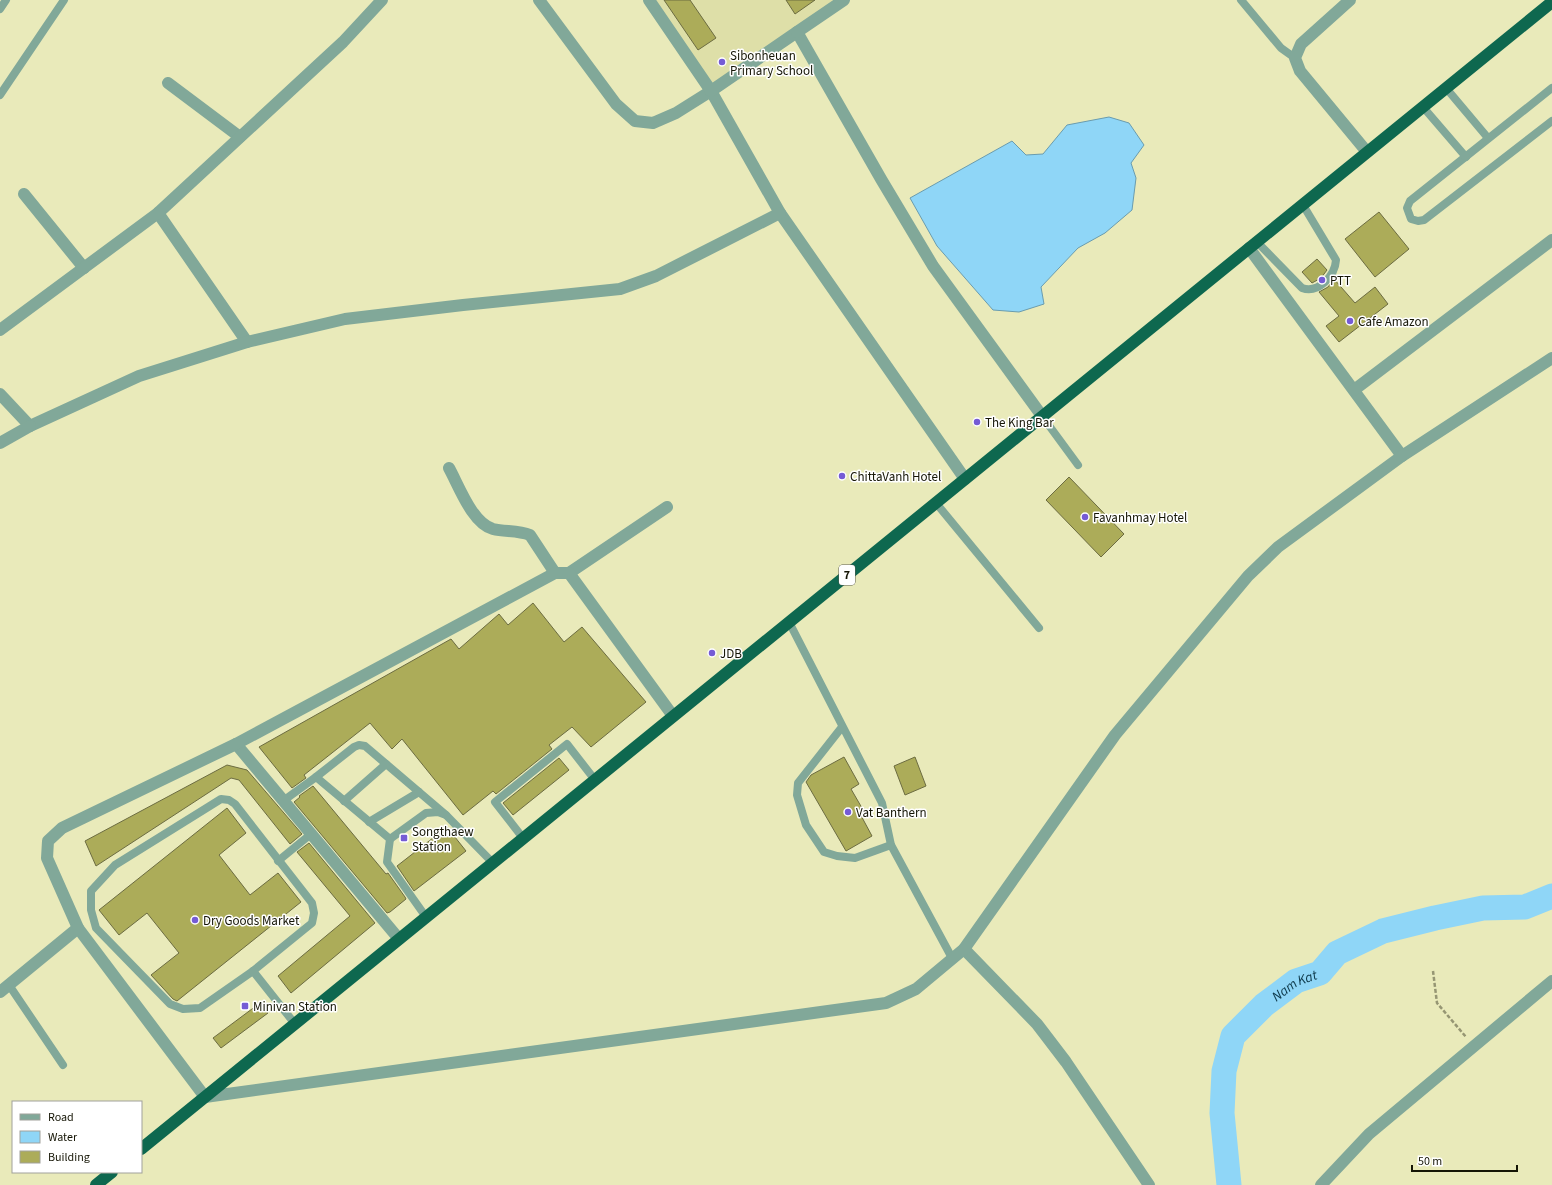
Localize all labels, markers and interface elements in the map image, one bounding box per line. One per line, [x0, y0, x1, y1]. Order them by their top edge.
place label: Sibonheuan Primary School [730, 47, 813, 80]
marker: Sibonheuan Primary School [717, 57, 727, 67]
place label: PTT [1330, 272, 1351, 290]
marker: PTT [1317, 275, 1327, 285]
place label: Cafe Amazon [1358, 313, 1429, 331]
marker: Cafe Amazon [1345, 316, 1355, 326]
place label: The King Bar [985, 414, 1054, 432]
marker: The King Bar [972, 417, 982, 427]
place label: ChittaVanh Hotel [850, 468, 941, 486]
marker: ChittaVanh Hotel [837, 471, 847, 481]
place label: Favanhmay Hotel [1093, 509, 1187, 527]
marker: Favanhmay Hotel [1080, 512, 1090, 522]
road number: 7 [839, 565, 855, 585]
place label: JDB [720, 645, 742, 663]
marker: JDB [707, 648, 717, 658]
place label: Vat Banthern [856, 804, 927, 822]
marker: Vat Banthern [843, 807, 853, 817]
place label: Songthaew Station [412, 823, 474, 856]
marker: Songthaew Station [399, 833, 409, 843]
place label: Dry Goods Market [203, 912, 300, 930]
marker: Dry Goods Market [190, 915, 200, 925]
water label: Nam Kat [1268, 965, 1320, 1007]
place label: Minivan Station [253, 998, 337, 1016]
marker: Minivan Station [240, 1001, 250, 1011]
legend [12, 1101, 142, 1173]
text: Road [48, 1109, 74, 1126]
text: Water [48, 1129, 78, 1146]
scale bar [1412, 1147, 1517, 1173]
text: Building [48, 1149, 90, 1166]
text: 50 m [1418, 1153, 1442, 1170]

